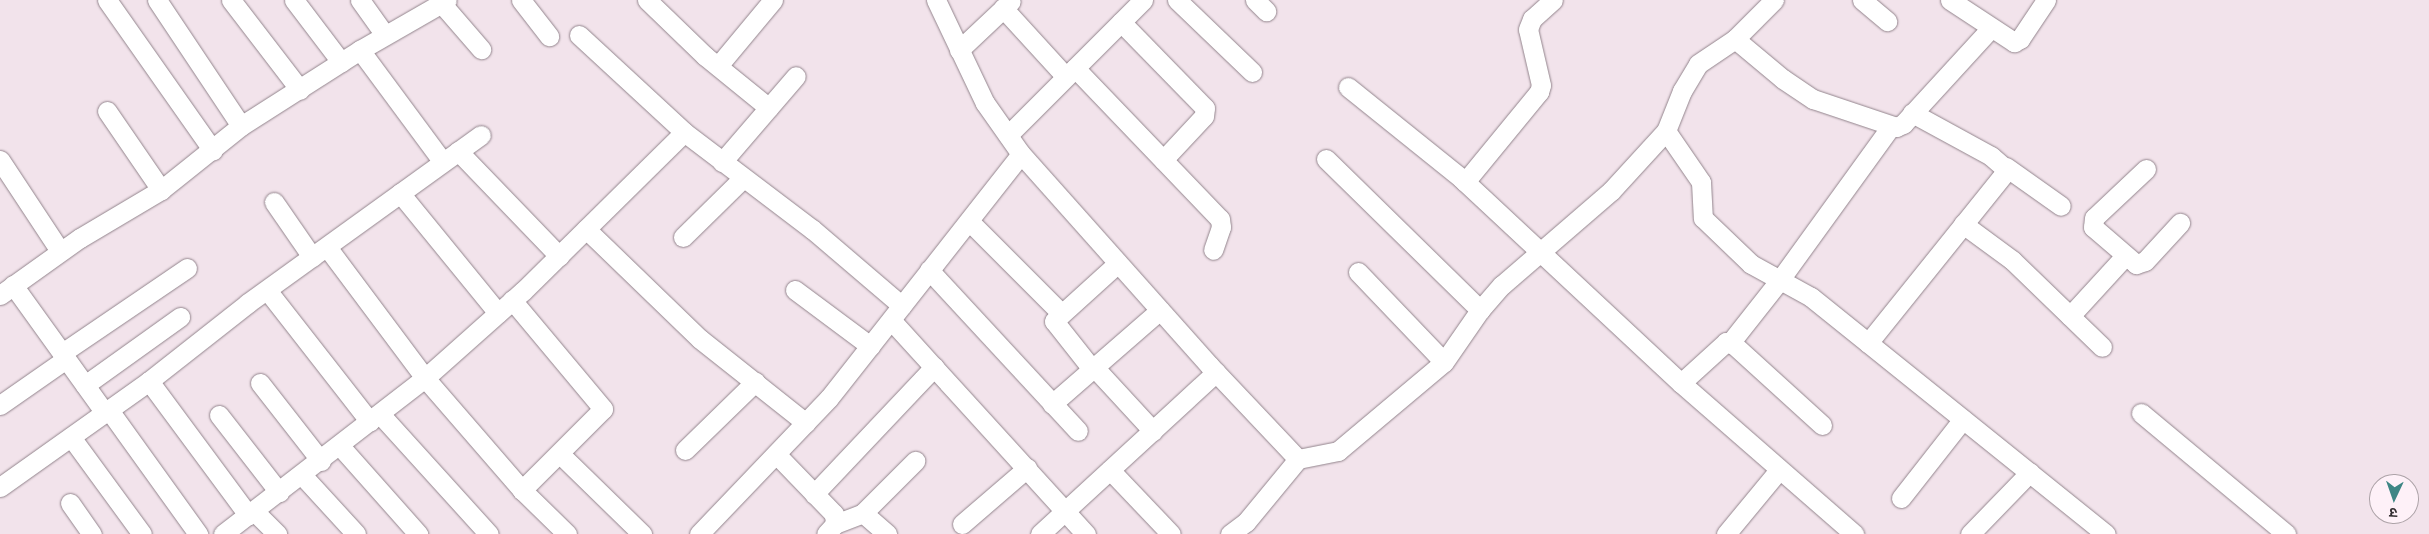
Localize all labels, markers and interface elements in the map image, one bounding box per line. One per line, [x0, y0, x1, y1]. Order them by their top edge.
north arrow [2369, 474, 2419, 524]
text: उ [2389, 504, 2398, 522]

